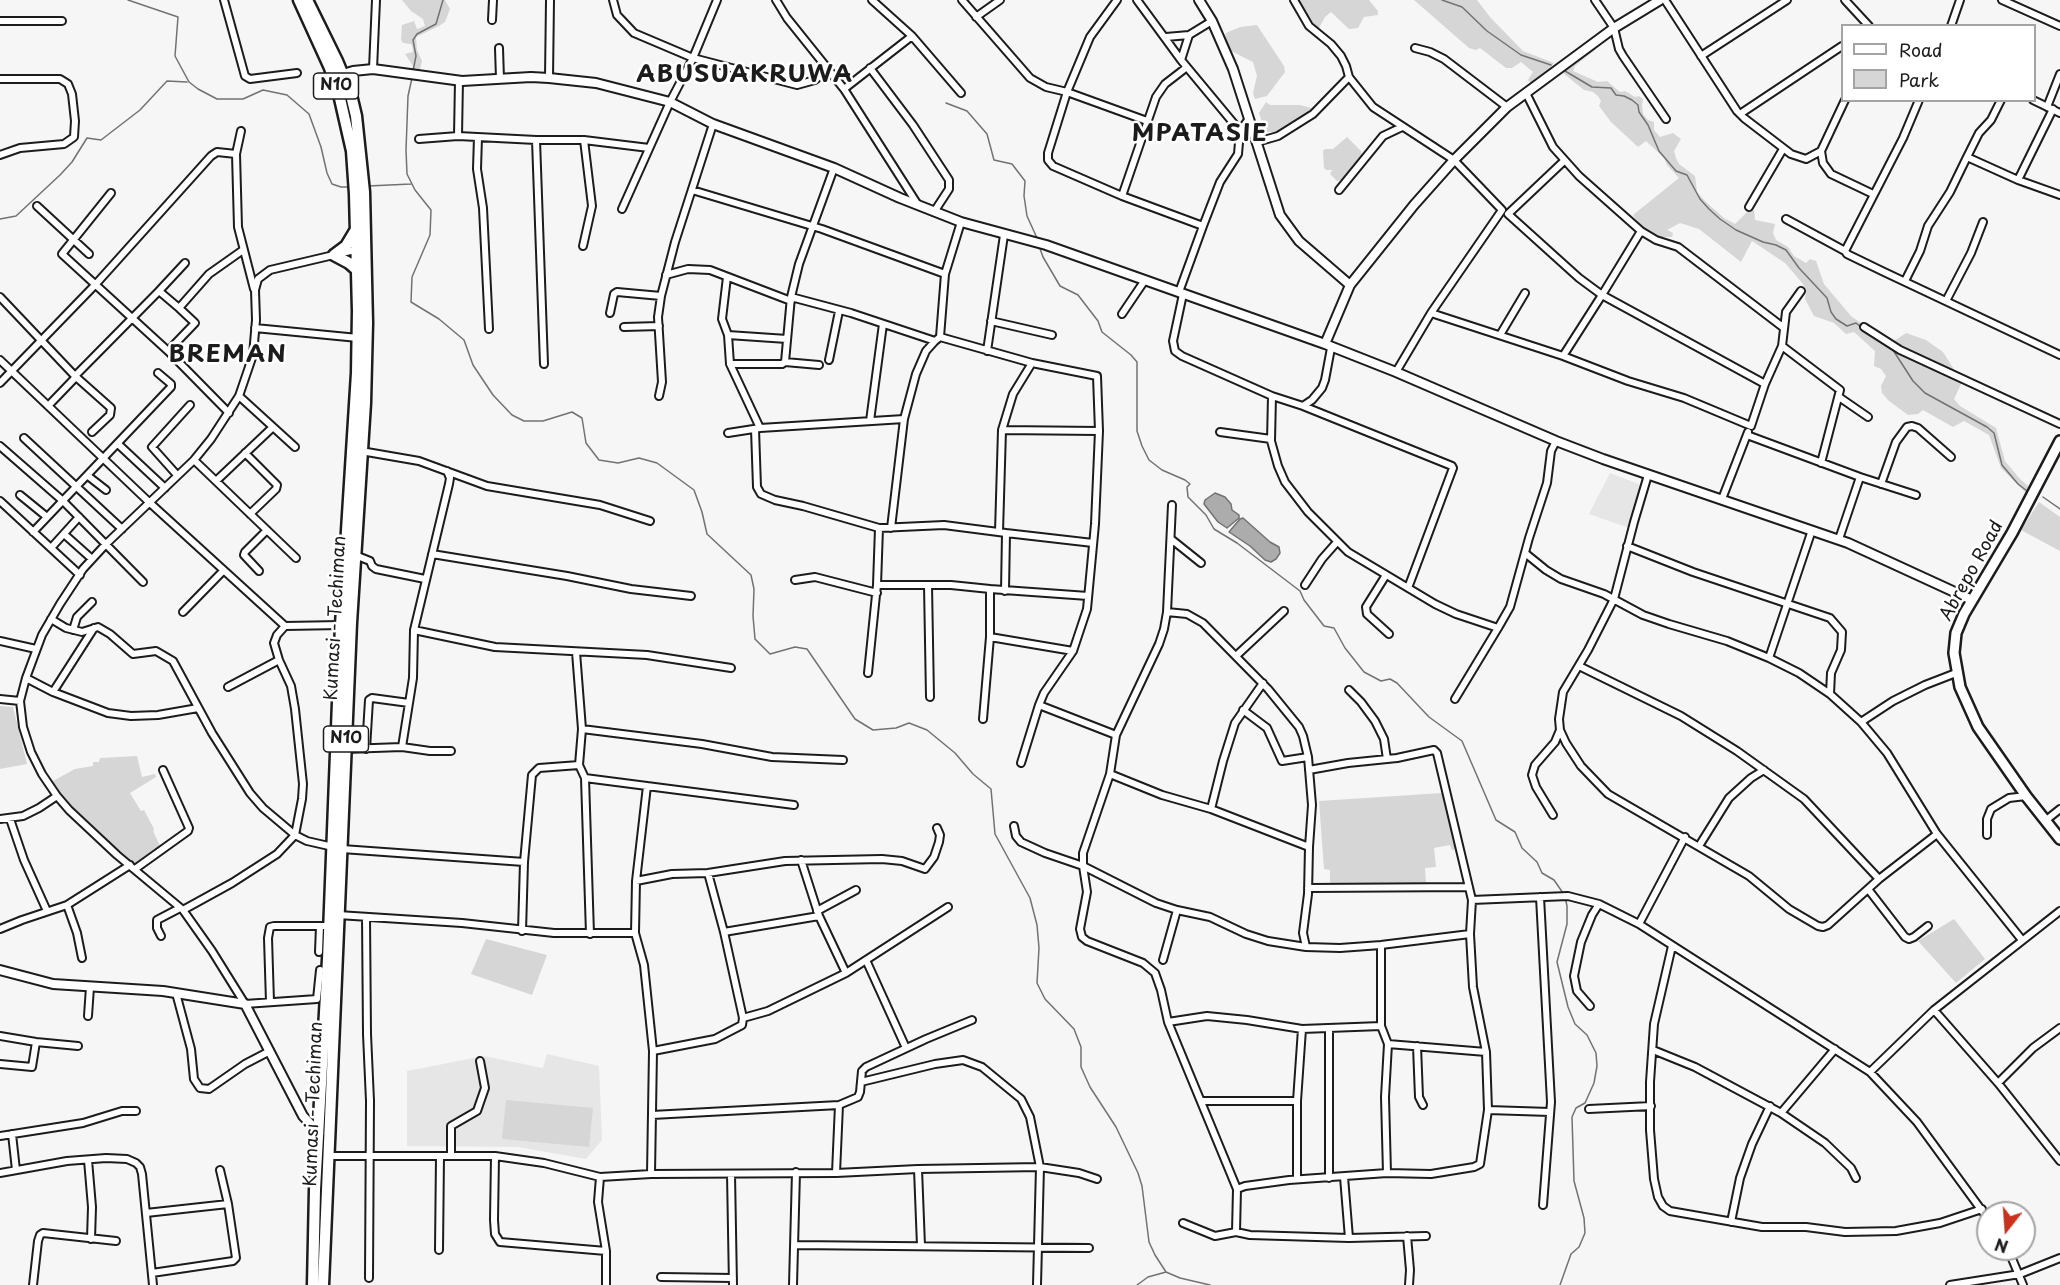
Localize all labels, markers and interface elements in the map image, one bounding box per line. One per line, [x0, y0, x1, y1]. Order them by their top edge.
legend [1841, 24, 2036, 102]
text: Road [1899, 36, 1943, 63]
district label: ABUSUAKRUWA [637, 61, 853, 89]
text: Park [1899, 66, 1939, 93]
road number: N10 [314, 73, 358, 99]
district label: MPATASIE [1131, 120, 1269, 148]
district label: BREMAN [169, 341, 287, 369]
street label: Abrepo Road [1936, 517, 2008, 625]
street label: Kumasi - Techiman [321, 535, 351, 701]
road number: N10 [324, 726, 368, 752]
street label: Kumasi - Techiman [300, 1021, 328, 1187]
north arrow [1976, 1201, 2036, 1261]
text: N [1992, 1233, 2011, 1260]

